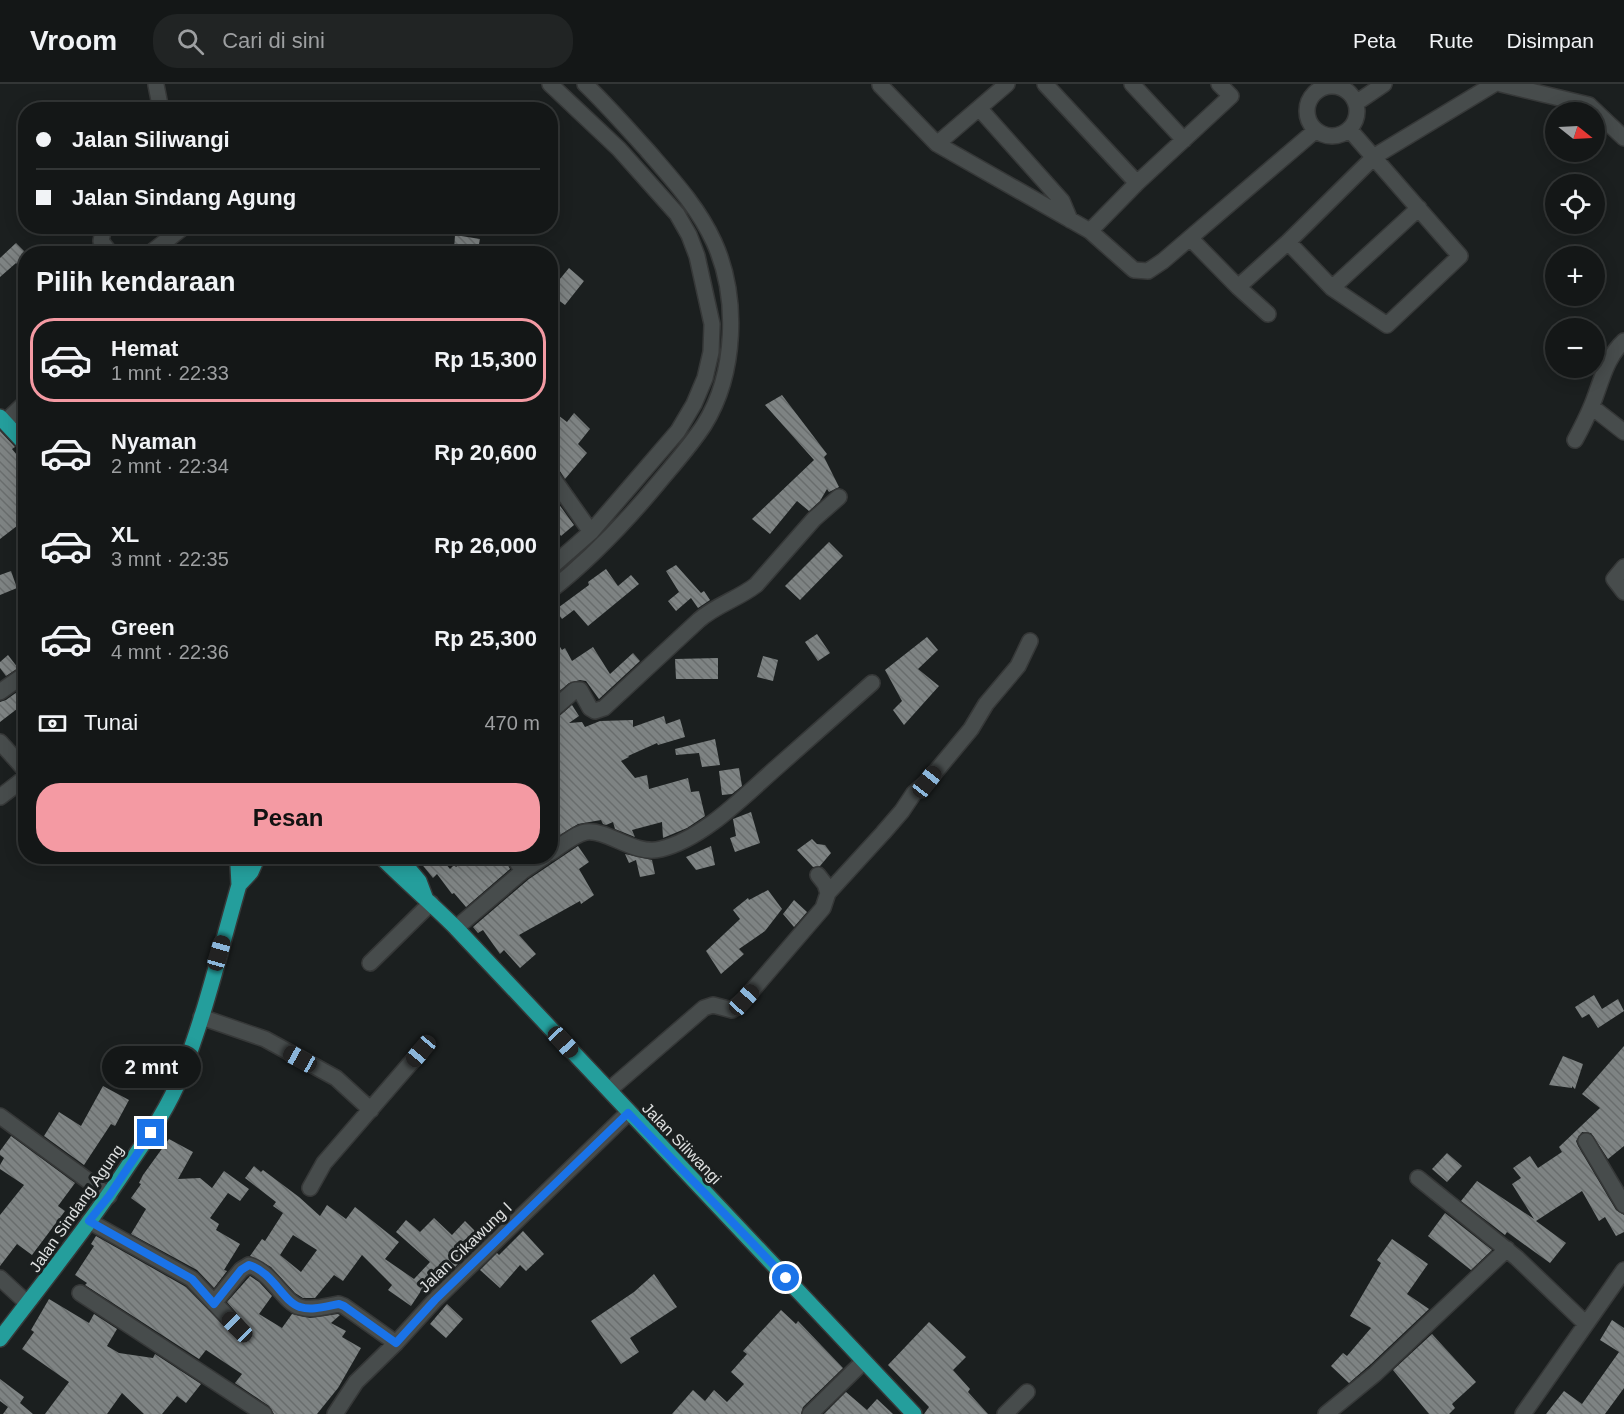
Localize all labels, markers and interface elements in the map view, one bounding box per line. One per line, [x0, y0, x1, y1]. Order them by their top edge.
search box [153, 14, 573, 68]
text: Vroom [30, 25, 117, 56]
icon: search [174, 25, 207, 58]
text: Cari di sini [222, 28, 325, 53]
text: Peta [1353, 29, 1396, 52]
text: Rute [1429, 29, 1473, 52]
text: Disimpan [1506, 29, 1594, 52]
north arrow [1545, 102, 1605, 162]
map controls [1545, 102, 1605, 378]
text: Jalan Siliwangi [72, 127, 230, 152]
button: locate [1545, 174, 1605, 234]
text: Jalan Sindang Agung [72, 185, 296, 210]
button: + [1545, 246, 1605, 306]
text: Pilih kendaraan [36, 267, 236, 297]
button: − [1545, 318, 1605, 378]
icon: car [39, 333, 93, 387]
text: Hemat [111, 336, 178, 361]
text: Rp 15,300 [434, 347, 537, 372]
text: 1 mnt · 22:33 [111, 362, 229, 384]
icon: car [39, 426, 93, 480]
text: Nyaman [111, 429, 197, 454]
text: Rp 20,600 [434, 440, 537, 465]
text: 2 mnt · 22:34 [111, 455, 229, 477]
icon: car [39, 519, 93, 573]
text: XL [111, 522, 139, 547]
text: Rp 26,000 [434, 533, 537, 558]
text: 3 mnt · 22:35 [111, 548, 229, 570]
icon: car [39, 612, 93, 666]
text: Green [111, 615, 175, 640]
text: Rp 25,300 [434, 626, 537, 651]
text: 4 mnt · 22:36 [111, 641, 229, 663]
icon: cash [36, 707, 69, 740]
text: Tunai [84, 710, 138, 735]
text: 470 m [484, 712, 540, 734]
car [909, 762, 945, 802]
button: Pesan [36, 783, 540, 852]
car [205, 933, 233, 973]
car [725, 981, 763, 1019]
car [544, 1023, 582, 1061]
car [403, 1031, 439, 1071]
car [280, 1042, 320, 1076]
callout: 2 mnt [102, 1046, 201, 1088]
text: 2 mnt [125, 1056, 178, 1078]
street label: Jalan Siliwangi [639, 1099, 725, 1187]
route end [137, 1119, 164, 1146]
street label: Jalan Sindang Agung [26, 1141, 127, 1275]
street label: Jalan Cikawung I [416, 1199, 515, 1296]
route start [772, 1264, 799, 1291]
car [218, 1308, 256, 1346]

